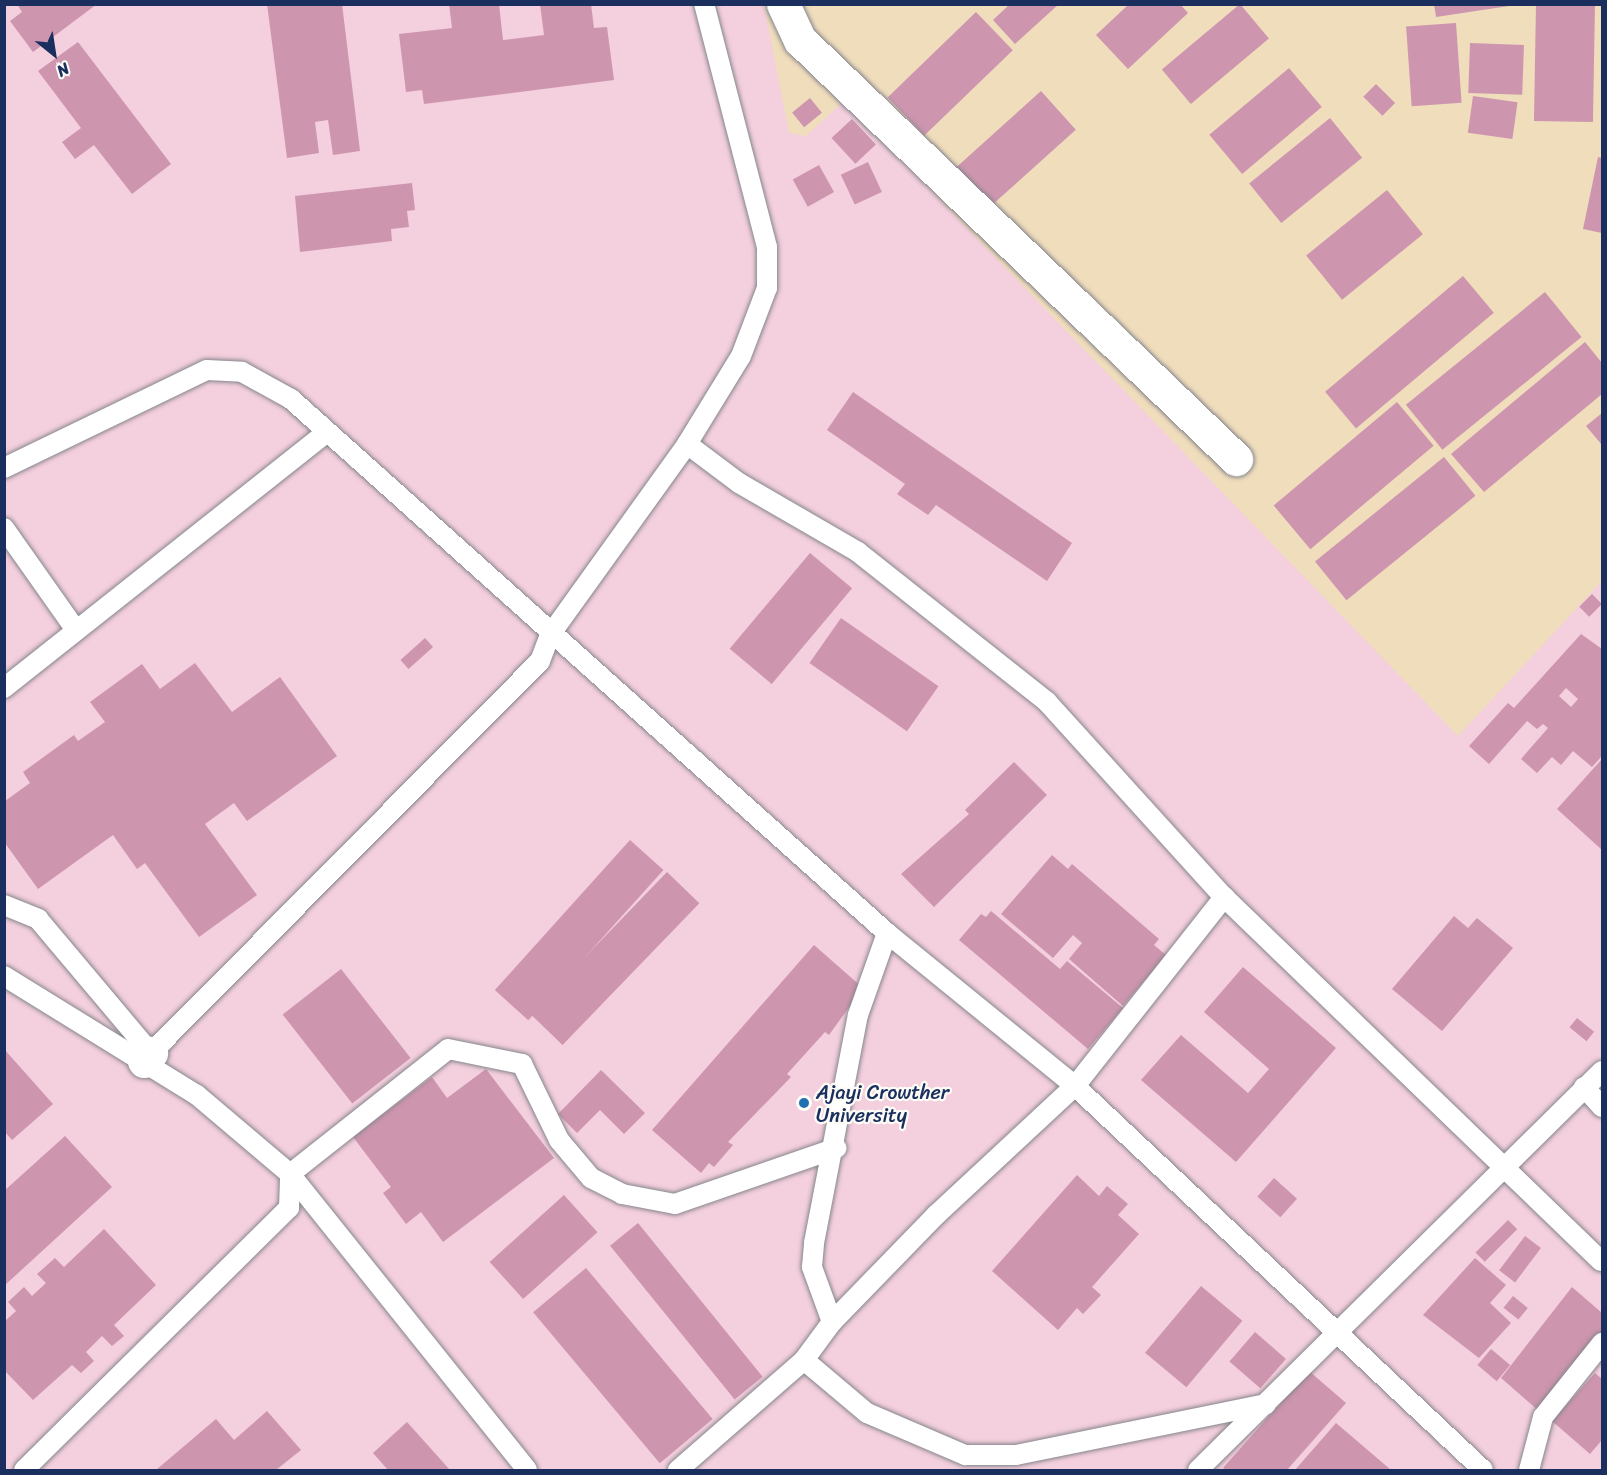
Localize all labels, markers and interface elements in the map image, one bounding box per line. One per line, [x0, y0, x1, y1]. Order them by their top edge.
north arrow [24, 24, 84, 84]
text: N [51, 55, 75, 85]
place label: Ajayi Crowther University [816, 1080, 948, 1127]
marker: Ajayi Crowther University [797, 1096, 811, 1110]

